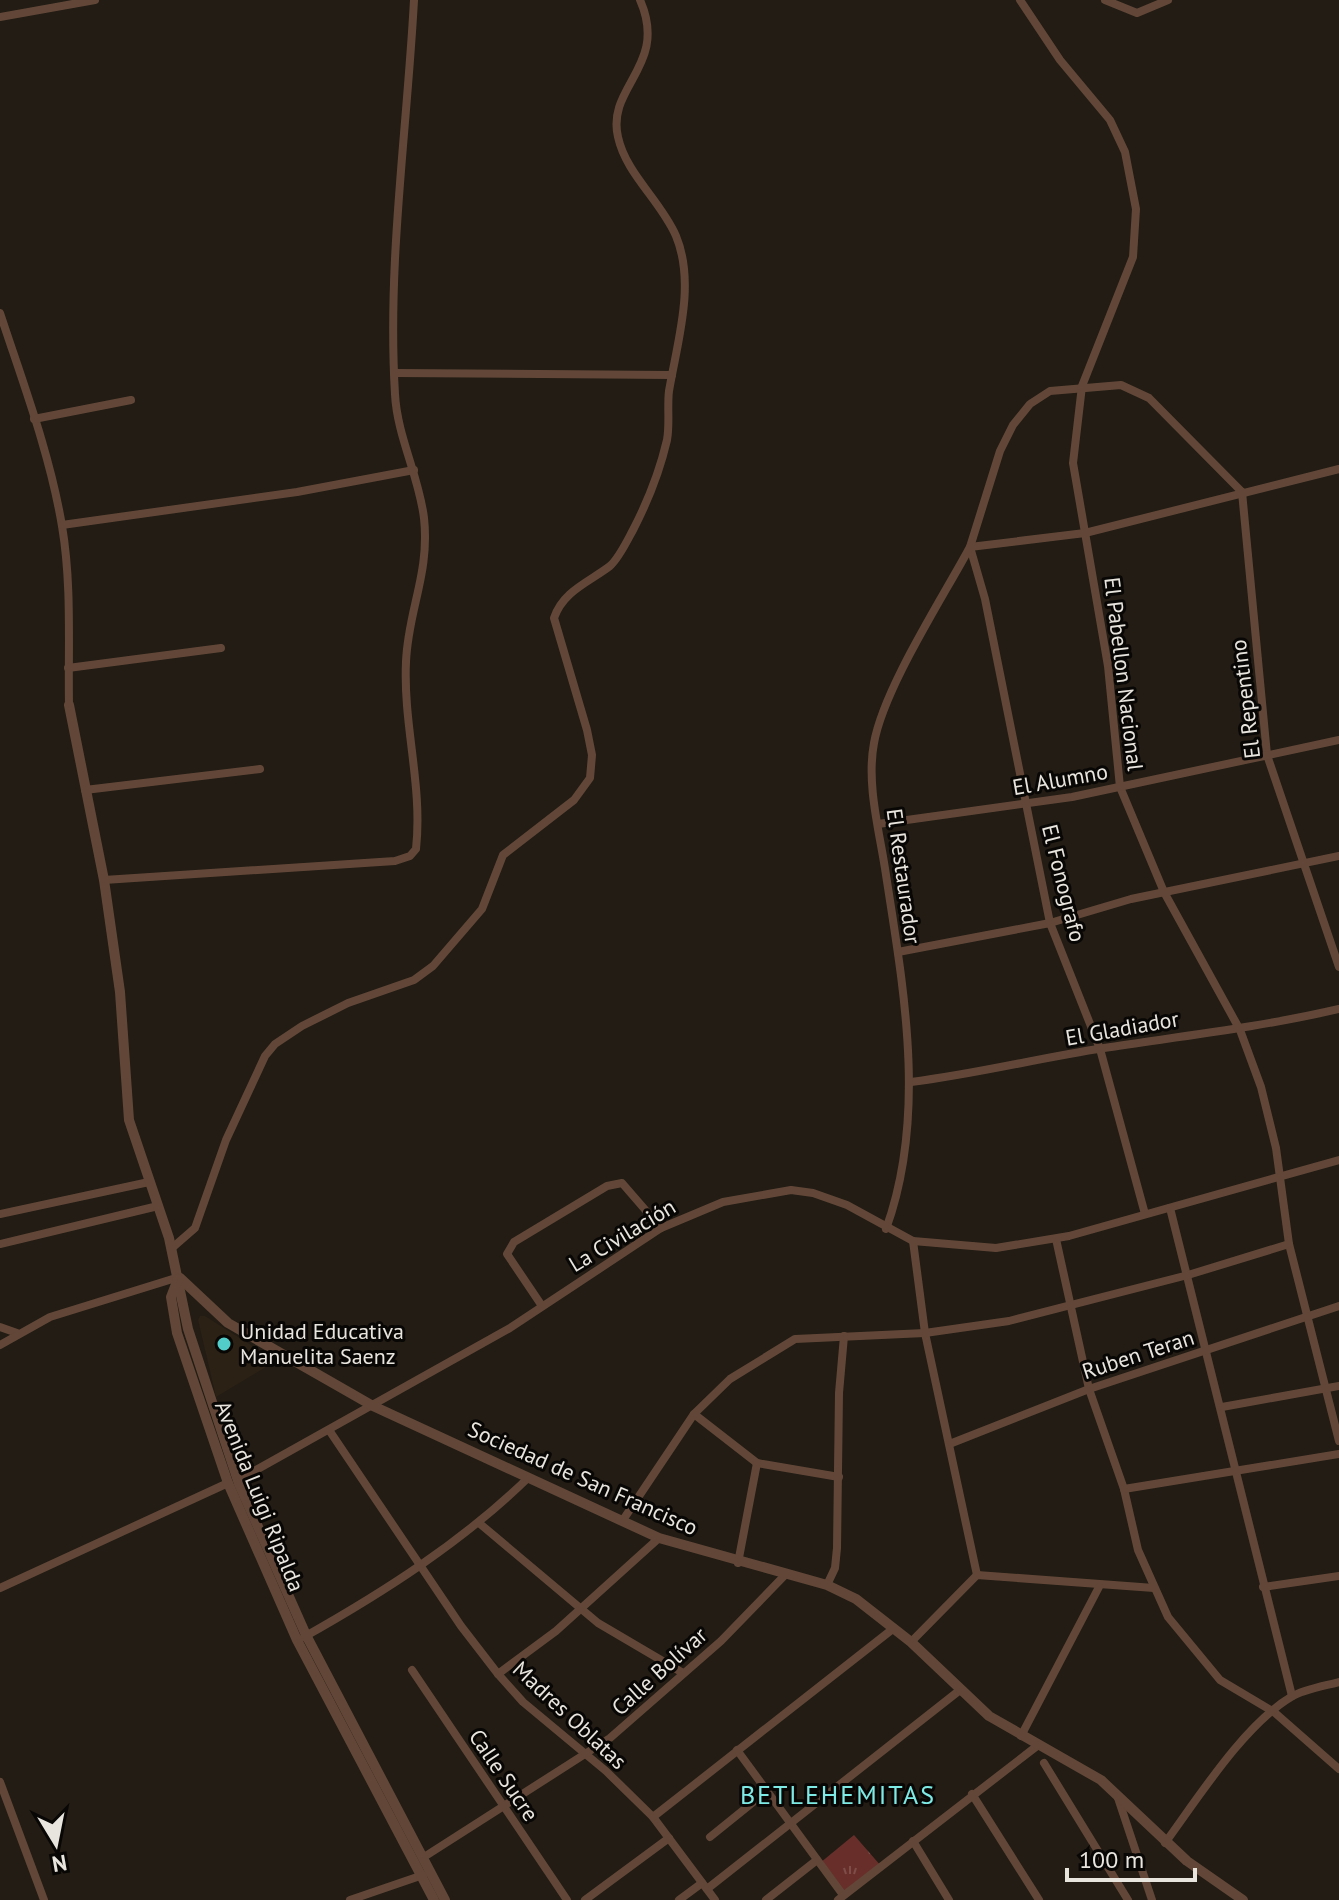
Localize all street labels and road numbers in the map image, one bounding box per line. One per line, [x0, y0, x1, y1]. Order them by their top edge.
street label: El Pabellon Nacional [1098, 576, 1150, 773]
street label: El Repentino [1224, 638, 1266, 760]
street label: El Alumno [1010, 757, 1110, 801]
street label: El Restaurador [881, 807, 927, 946]
street label: El Fonografo [1036, 821, 1092, 945]
street label: El Gladiador [1063, 1004, 1181, 1052]
street label: La Civilación [564, 1192, 680, 1278]
street label: Ruben Teran [1079, 1323, 1197, 1385]
street label: Avenida Luigi Ripalda [209, 1396, 311, 1596]
street label: Sociedad de San Francisco [464, 1415, 702, 1541]
street label: Calle Bolívar [605, 1620, 713, 1721]
street label: Madres Oblatas [507, 1655, 633, 1775]
street label: Calle Sucre [463, 1724, 545, 1826]

